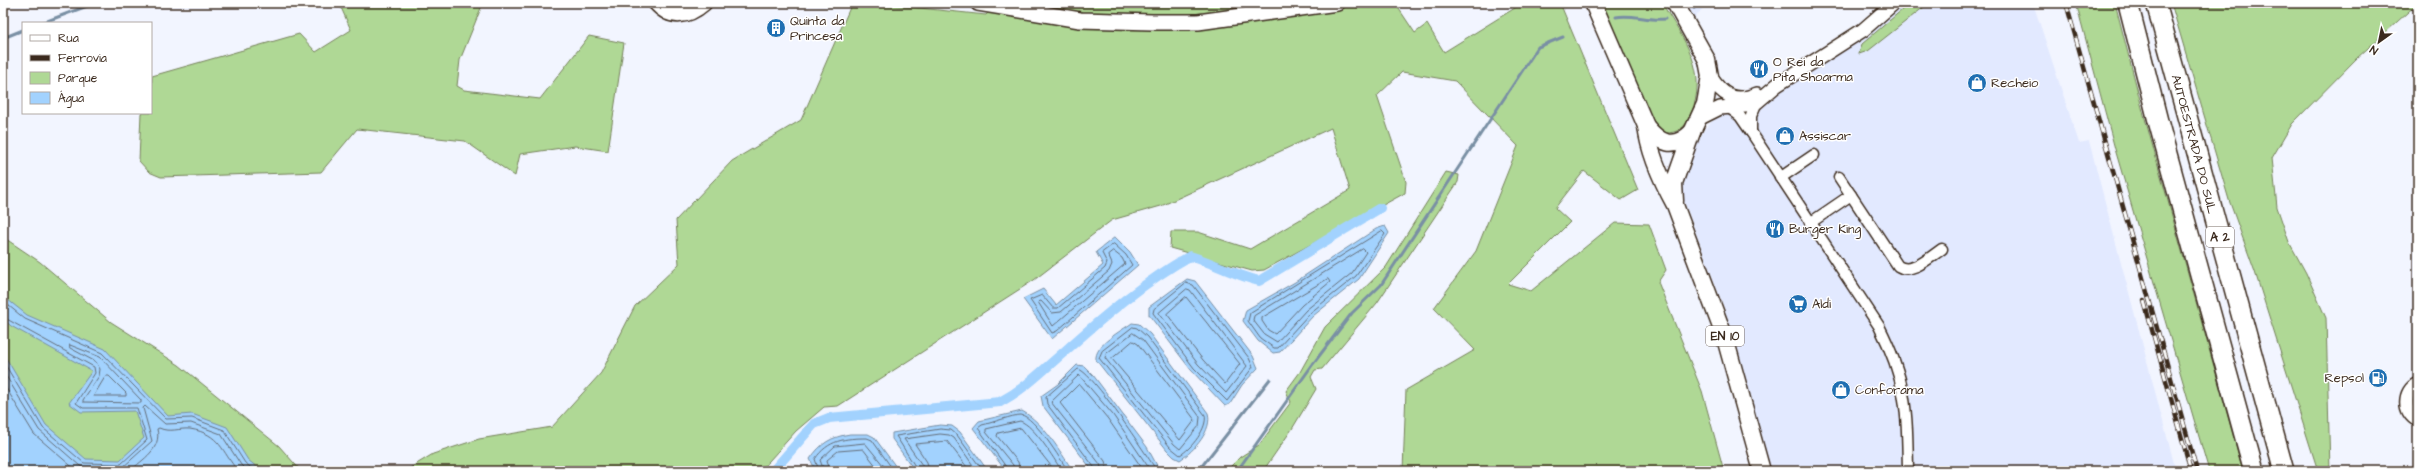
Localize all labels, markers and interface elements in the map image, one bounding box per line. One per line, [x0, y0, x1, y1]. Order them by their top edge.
place label: Quinta da Princesa [790, 12, 845, 45]
building icon: Quinta da Princesa [765, 17, 787, 39]
legend [22, 22, 152, 114]
north arrow [2359, 22, 2399, 62]
text: Rua [58, 30, 79, 47]
text: N [2367, 42, 2381, 58]
text: Ferrovia [58, 50, 107, 67]
place label: O Rei da Pita Shoarma [1773, 53, 1853, 86]
restaurant icon: O Rei da Pita Shoarma [1748, 58, 1770, 80]
text: Parque [58, 70, 98, 87]
shop icon: Recheio [1966, 72, 1988, 94]
street label: AUTOESTRADA DO SUL [2167, 73, 2221, 215]
place label: Recheio [1991, 74, 2039, 92]
text: Água [58, 90, 84, 108]
shop icon: Assiscar [1774, 125, 1796, 147]
place label: Assiscar [1799, 127, 1851, 145]
restaurant icon: Burger King [1764, 218, 1786, 240]
place label: Burger King [1789, 220, 1861, 239]
road number: A 2 [2206, 227, 2234, 247]
supermarket icon: Aldi [1787, 293, 1809, 315]
place label: Aldi [1812, 295, 1831, 313]
road number: EN 10 [1706, 326, 1744, 346]
fuel station icon: Repsol [2367, 367, 2389, 389]
place label: Repsol [2325, 369, 2364, 387]
shop icon: Conforama [1830, 379, 1852, 401]
place label: Conforama [1855, 381, 1924, 399]

